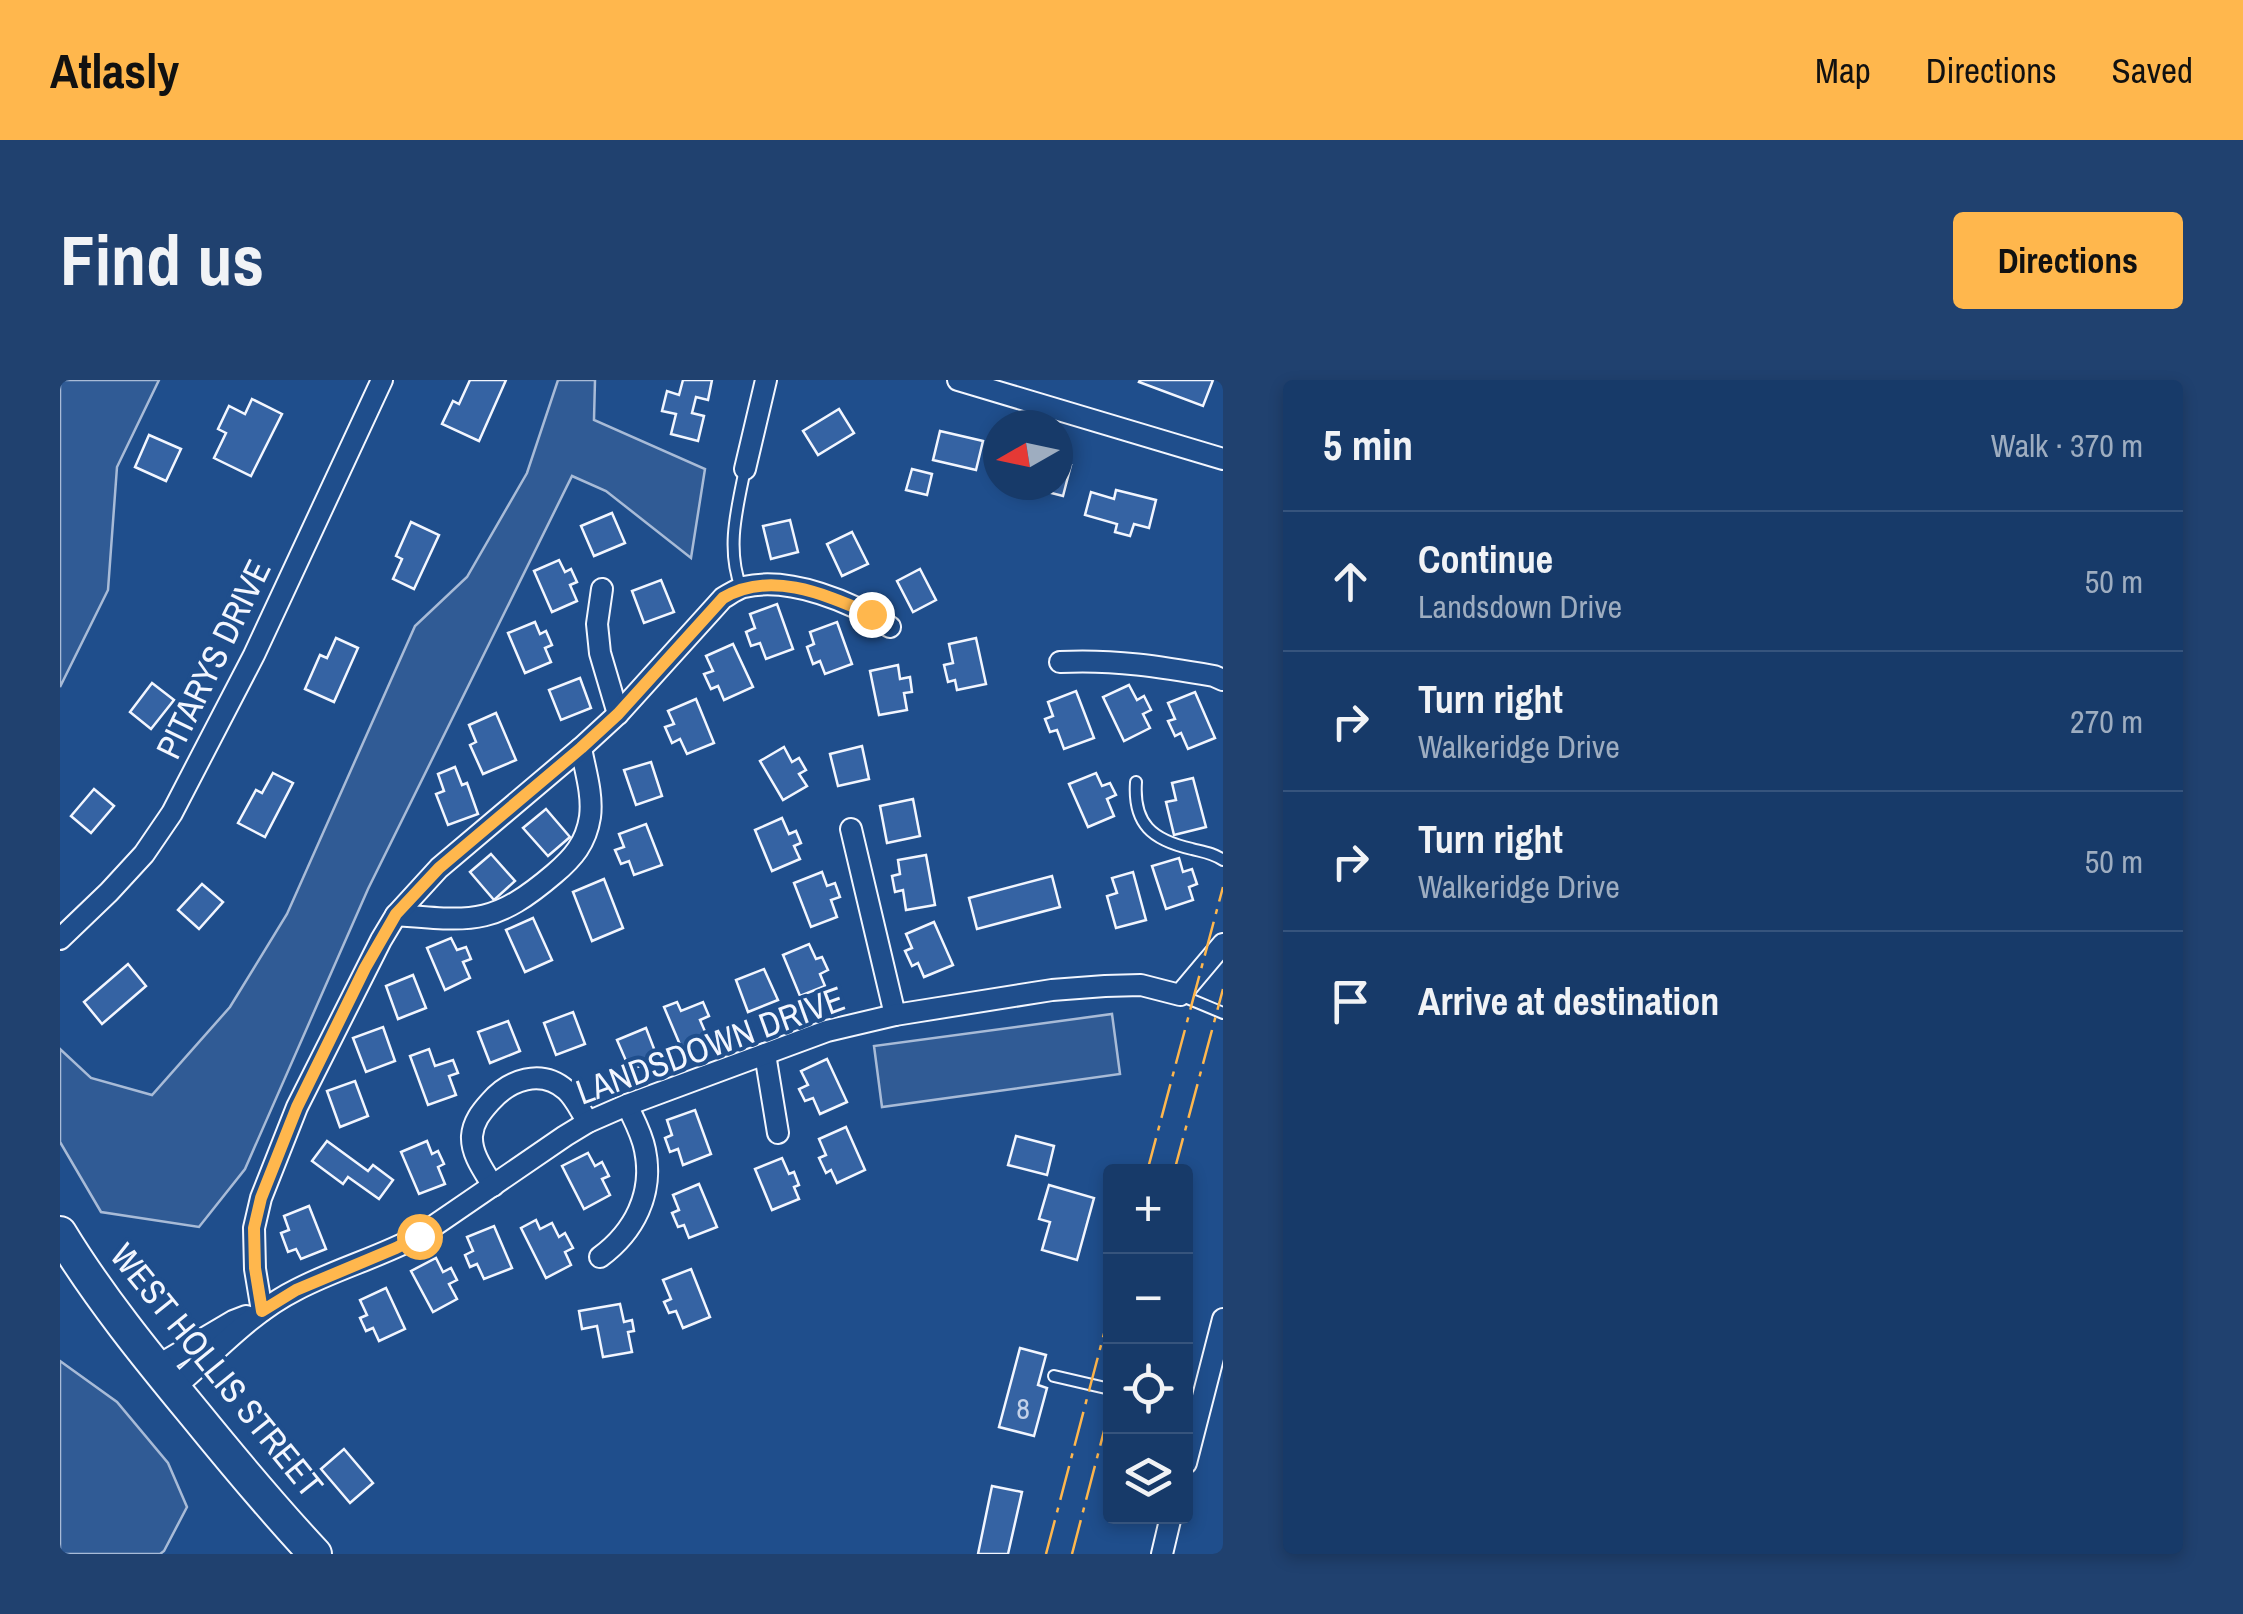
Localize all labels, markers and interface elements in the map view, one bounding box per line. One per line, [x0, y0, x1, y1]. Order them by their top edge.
text: Atlasly [50, 38, 179, 103]
text: Map [1815, 47, 1871, 94]
text: Directions [1926, 47, 2057, 94]
text: Saved [2112, 47, 2193, 94]
button: Directions [1953, 212, 2183, 309]
text: Find us [60, 213, 264, 307]
north arrow [983, 410, 1073, 500]
text: 5 min [1323, 417, 1413, 473]
text: Walk · 370 m [1991, 424, 2143, 467]
text: Continue [1418, 534, 1553, 585]
street label: PITARYS DRIVE [145, 552, 281, 766]
icon: ahead [1323, 554, 1378, 609]
text: 50 m [2085, 560, 2143, 603]
text: Landsdown Drive [1418, 585, 1622, 628]
route end [849, 592, 895, 638]
text: Turn right [1418, 674, 1563, 725]
icon: right [1323, 694, 1378, 749]
text: 270 m [2070, 700, 2143, 743]
text: Walkeridge Drive [1418, 725, 1620, 768]
text: Turn right [1418, 814, 1563, 865]
icon: right [1323, 834, 1378, 889]
text: 50 m [2085, 840, 2143, 883]
text: Walkeridge Drive [1418, 865, 1620, 908]
icon: arrive [1323, 974, 1378, 1029]
street label: LANDSDOWN DRIVE [569, 975, 851, 1115]
text: Arrive at destination [1418, 976, 1719, 1027]
map controls [1103, 1164, 1193, 1524]
button: + [1103, 1164, 1193, 1254]
route start [397, 1214, 443, 1260]
street label: WEST HOLLIS STREET [100, 1233, 334, 1507]
button: − [1103, 1254, 1193, 1344]
button: locate [1103, 1344, 1193, 1434]
house number: 8 [1016, 1388, 1030, 1428]
button: layers [1103, 1434, 1193, 1524]

